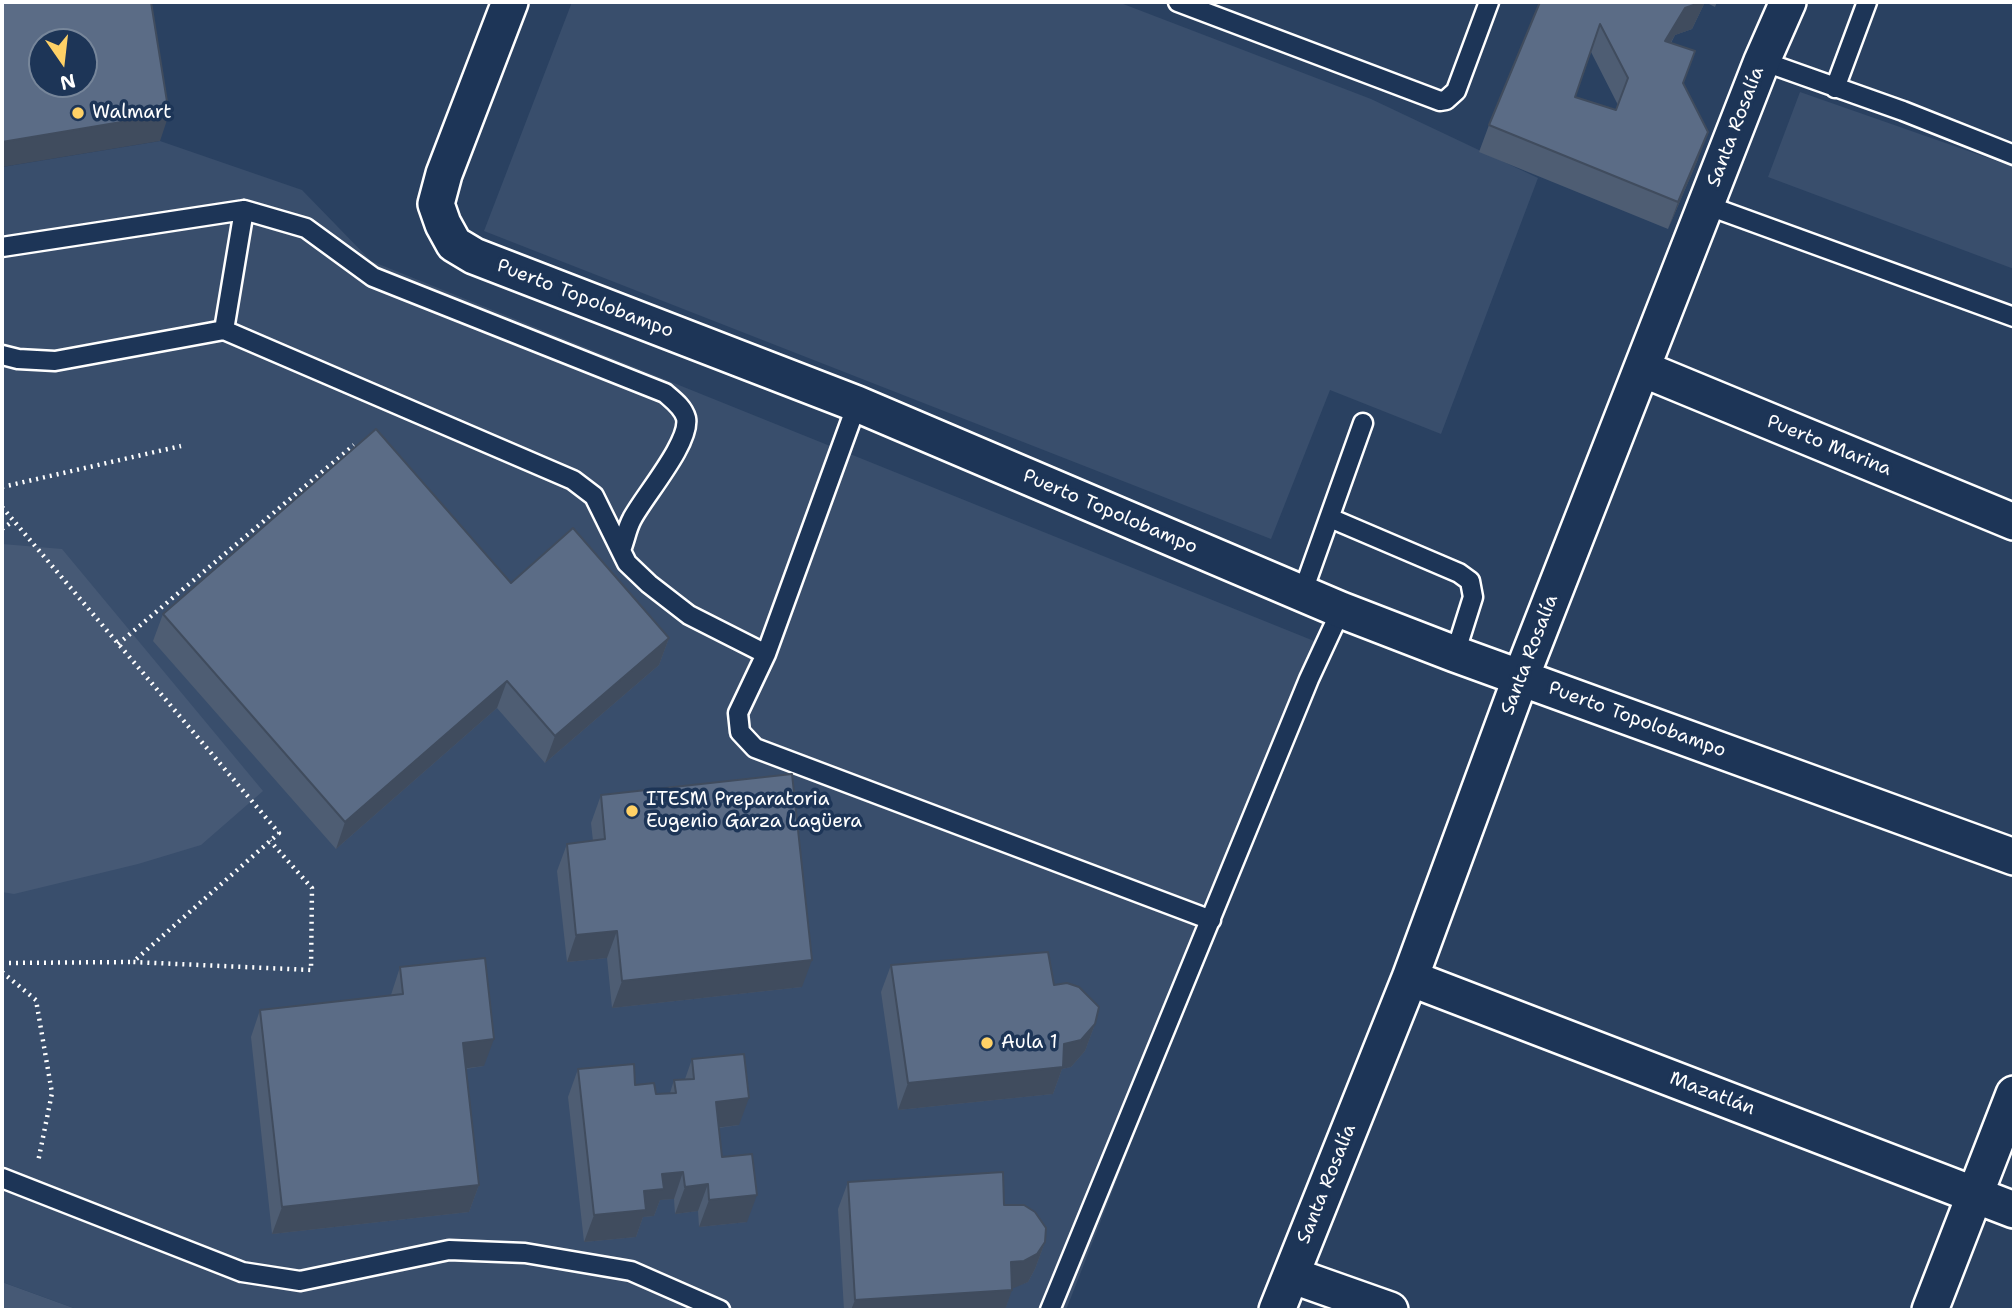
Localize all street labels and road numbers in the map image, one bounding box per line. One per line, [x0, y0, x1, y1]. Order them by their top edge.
street label: Santa Rosalía [1703, 64, 1769, 190]
street label: Puerto Topolobampo [493, 255, 677, 343]
street label: Puerto Marina [1763, 411, 1895, 481]
street label: Puerto Topolobampo [1019, 465, 1201, 559]
street label: Santa Rosalía [1497, 592, 1563, 718]
street label: Puerto Topolobampo [1545, 677, 1729, 763]
street label: Mazatlán [1666, 1067, 1758, 1121]
street label: Santa Rosalía [1293, 1121, 1361, 1247]

